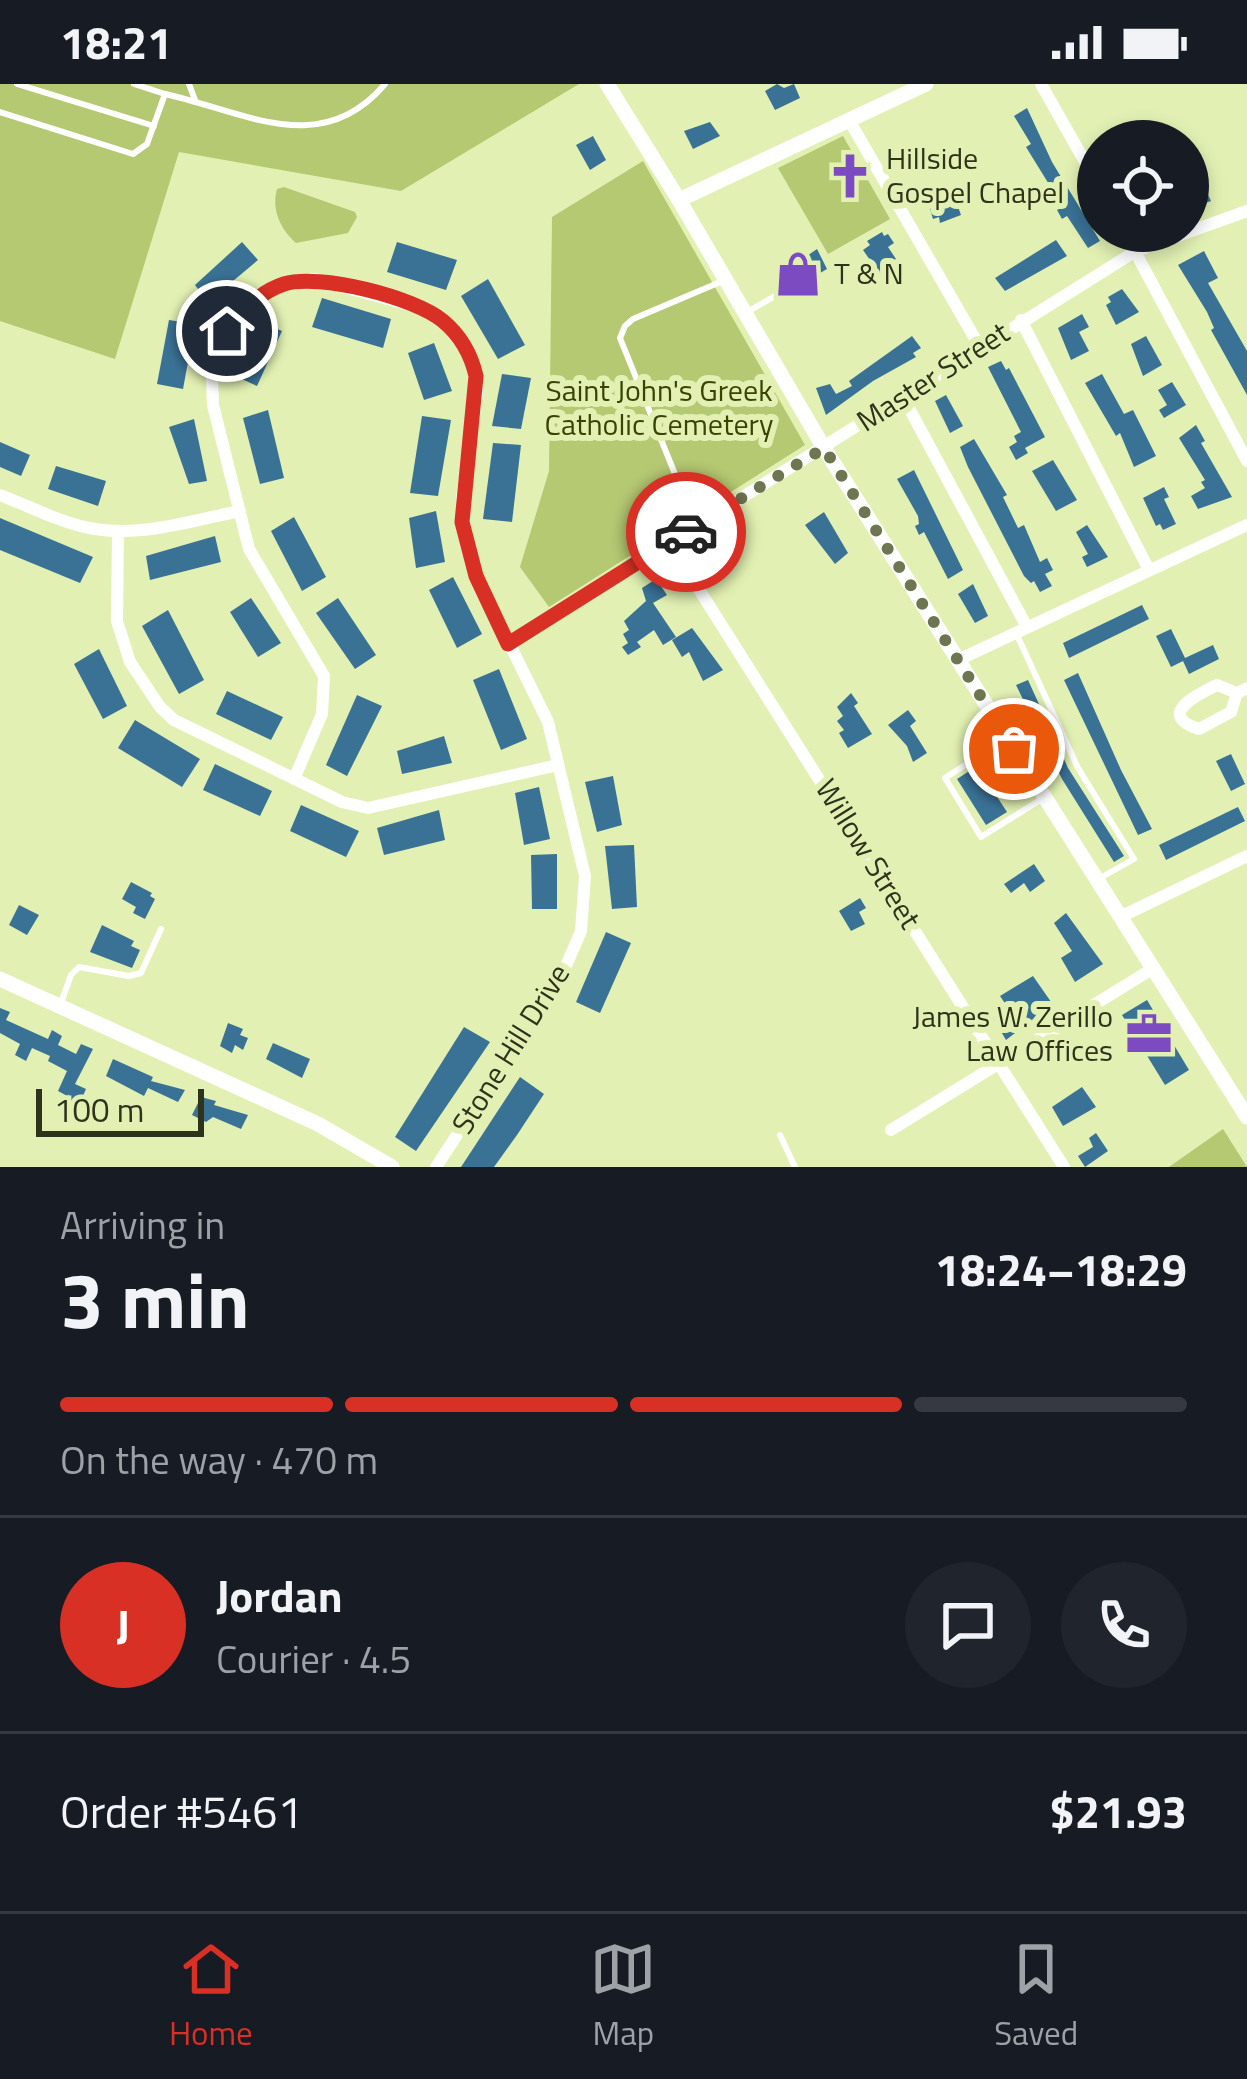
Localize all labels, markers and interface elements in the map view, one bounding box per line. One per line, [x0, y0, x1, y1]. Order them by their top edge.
text: 18:21 [60, 8, 172, 76]
map controls [1077, 120, 1209, 252]
button: locate [1077, 120, 1209, 252]
place label: Hillside Gospel Chapel [886, 135, 1064, 215]
church icon: Hillside Gospel Chapel [825, 151, 875, 201]
shop icon: T & N [773, 249, 823, 299]
place label: T & N [834, 250, 904, 296]
pin [176, 280, 278, 382]
icon: home [194, 298, 260, 364]
street label: Master Street [847, 309, 1018, 443]
park label: Saint John's Greek Catholic Cemetery [545, 367, 773, 447]
courier [626, 472, 746, 592]
icon: car [653, 499, 719, 565]
pin [963, 698, 1065, 800]
icon: bag [981, 716, 1047, 782]
street label: Willow Street [804, 769, 934, 938]
street label: Stone Hill Drive [439, 954, 581, 1143]
place label: James W. Zerillo Law Offices [912, 993, 1113, 1073]
office icon: James W. Zerillo Law Offices [1124, 1009, 1174, 1059]
scale bar [36, 1083, 204, 1136]
text: 100 m [54, 1085, 144, 1135]
text: Arriving in [60, 1195, 225, 1254]
text: 18:24–18:29 [935, 1235, 1187, 1303]
text: 3 min [60, 1240, 250, 1358]
text: On the way · 470 m [60, 1430, 378, 1489]
text: Jordan [216, 1561, 343, 1629]
button: chat [905, 1562, 1031, 1688]
button: phone [1061, 1562, 1187, 1688]
text: J [116, 1591, 130, 1659]
text: Courier · 4.5 [216, 1629, 411, 1688]
text: Order #5461 [60, 1777, 303, 1845]
text: $21.93 [1049, 1777, 1187, 1845]
tab: Home [169, 1936, 253, 2058]
tab: Map [590, 1936, 656, 2058]
tab: Saved [994, 1936, 1078, 2058]

